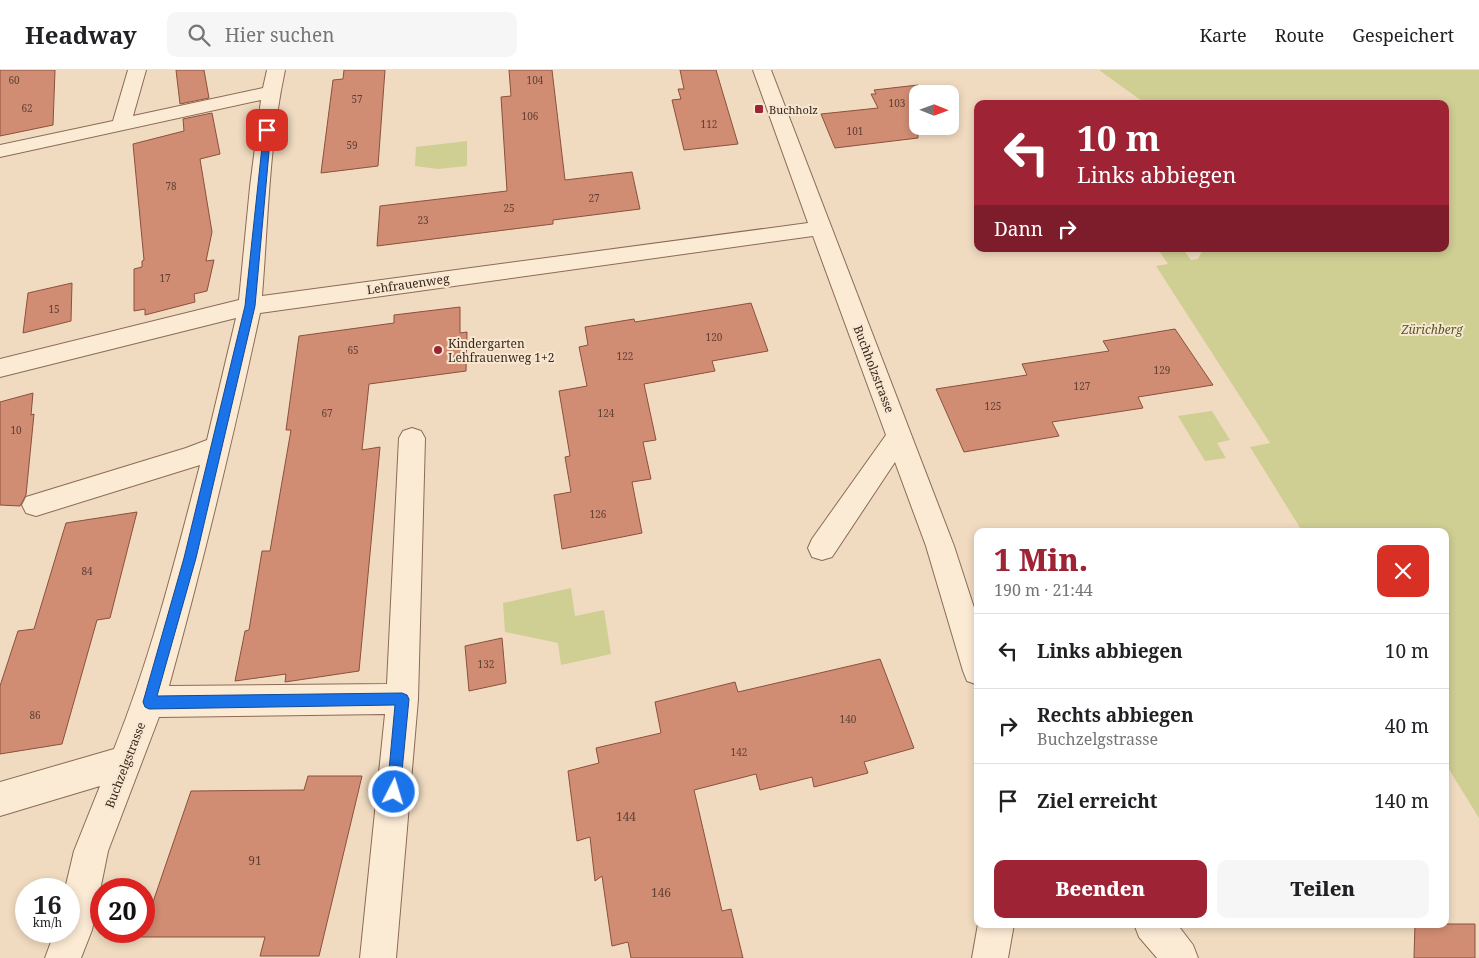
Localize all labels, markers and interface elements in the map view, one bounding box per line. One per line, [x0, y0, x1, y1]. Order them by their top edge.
search box [167, 12, 517, 57]
text: Headway [25, 18, 137, 51]
icon: search [185, 21, 213, 49]
text: Hier suchen [225, 22, 334, 48]
text: Karte [1199, 23, 1247, 47]
text: Route [1275, 23, 1324, 47]
text: Gespeichert [1352, 23, 1454, 47]
house number: 60 [8, 73, 20, 87]
house number: 104 [527, 73, 544, 87]
north arrow [909, 85, 959, 135]
map controls [909, 85, 959, 135]
house number: 57 [351, 92, 363, 106]
house number: 103 [889, 96, 906, 110]
house number: 62 [21, 101, 33, 115]
place label: Buchholz [769, 102, 818, 117]
marker: Buchholz [753, 103, 765, 115]
pin [246, 109, 288, 151]
house number: 106 [522, 109, 539, 123]
text: 10 m [1077, 114, 1160, 161]
icon: arrive [253, 116, 281, 144]
house number: 112 [701, 117, 717, 131]
icon: left [994, 120, 1059, 185]
house number: 101 [847, 124, 863, 138]
house number: 59 [346, 138, 358, 152]
text: Links abbiegen [1077, 159, 1236, 189]
house number: 78 [165, 179, 177, 193]
house number: 27 [588, 191, 600, 205]
house number: 25 [503, 201, 515, 215]
house number: 23 [417, 213, 429, 227]
icon: right [1053, 215, 1081, 243]
text: Dann [994, 216, 1043, 242]
street label: Lehfrauenweg [366, 270, 451, 298]
house number: 17 [159, 271, 171, 285]
house number: 15 [48, 302, 60, 316]
park label: Zürichberg [1400, 321, 1464, 338]
street label: Buchholzstrasse [850, 323, 898, 415]
house number: 120 [706, 330, 723, 344]
place label: Kindergarten Lehfrauenweg 1+2 [448, 335, 554, 366]
house number: 65 [347, 343, 359, 357]
marker: Kindergarten Lehfrauenweg 1+2 [432, 344, 444, 356]
house number: 122 [617, 349, 633, 363]
house number: 129 [1154, 363, 1170, 377]
house number: 127 [1074, 379, 1091, 393]
house number: 125 [985, 399, 1001, 413]
house number: 67 [321, 406, 333, 420]
house number: 124 [598, 406, 615, 420]
house number: 10 [10, 423, 22, 437]
house number: 126 [590, 507, 607, 521]
text: 1 Min. [994, 539, 1088, 580]
button: close [1377, 545, 1429, 597]
house number: 84 [81, 564, 93, 578]
text: 190 m · 21:44 [994, 579, 1093, 601]
icon: left [994, 637, 1022, 665]
text: Links abbiegen [1037, 638, 1183, 664]
text: 10 m [1385, 638, 1429, 664]
house number: 132 [478, 657, 494, 671]
text: Rechts abbiegen [1037, 702, 1194, 728]
house number: 86 [29, 708, 41, 722]
house number: 140 [840, 712, 857, 726]
icon: right [994, 712, 1022, 740]
text: 40 m [1385, 713, 1429, 739]
street label: Buchzelgstrasse [101, 720, 149, 810]
text: Buchzelgstrasse [1037, 728, 1158, 750]
house number: 142 [731, 745, 747, 759]
position arrow [367, 765, 419, 817]
icon: arrive [994, 787, 1022, 815]
text: Ziel erreicht [1037, 788, 1158, 814]
text: 140 m [1374, 788, 1429, 814]
house number: 144 [616, 808, 636, 825]
house number: 91 [248, 852, 262, 869]
button: Beenden [994, 860, 1207, 918]
button: Teilen [1217, 860, 1429, 918]
speed limit sign: 20 [90, 878, 155, 943]
house number: 146 [651, 884, 671, 901]
text: 16 [33, 887, 62, 921]
text: km/h [33, 914, 62, 931]

